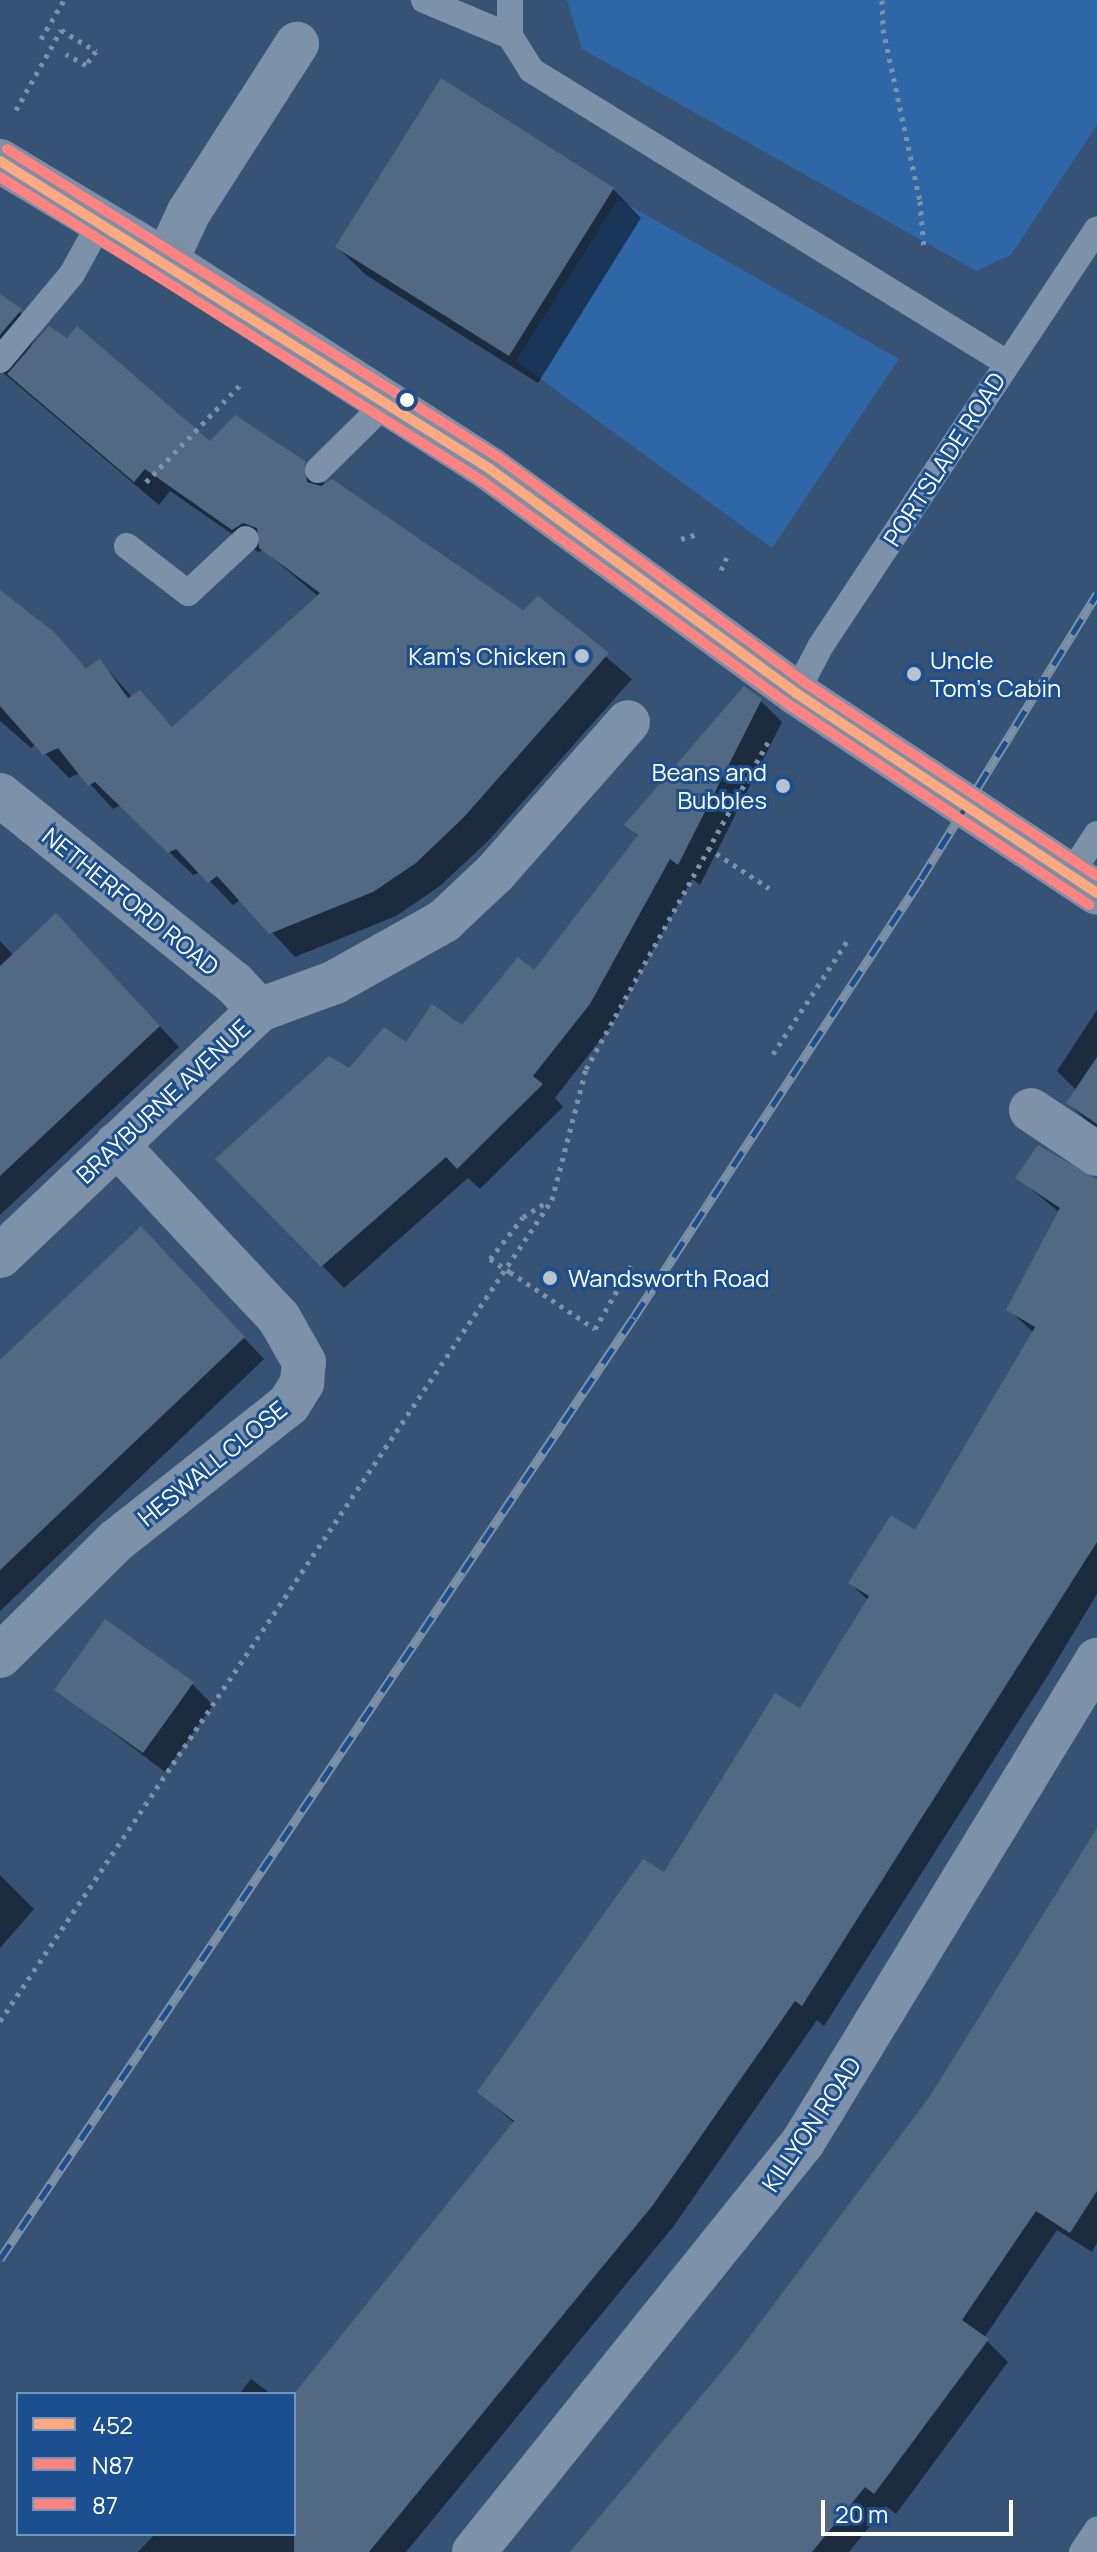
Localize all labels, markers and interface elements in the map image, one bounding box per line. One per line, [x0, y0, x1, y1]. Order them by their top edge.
street label: PORTSLADE ROAD [877, 367, 1011, 551]
unlabelled marker [399, 392, 415, 408]
place label: Kam's Chicken [409, 642, 566, 670]
place label: Uncle Tom's Cabin [930, 646, 1061, 702]
marker: Kam's Chicken [573, 647, 591, 665]
marker: Uncle Tom's Cabin [905, 665, 923, 683]
place label: Beans and Bubbles [652, 758, 767, 814]
marker: Beans and Bubbles [774, 777, 792, 795]
street label: NETHERFORD ROAD [37, 821, 225, 981]
street label: BRAYBURNE AVENUE [70, 1013, 256, 1189]
place label: Wandsworth Road [568, 1264, 770, 1292]
marker: Wandsworth Road [539, 1267, 561, 1289]
street label: HESWALL CLOSE [131, 1394, 293, 1532]
street label: KILLYON ROAD [755, 2051, 867, 2197]
legend [16, 2392, 296, 2536]
text: 452 [92, 2408, 133, 2441]
text: N87 [92, 2448, 134, 2481]
scale bar [825, 2484, 1017, 2534]
text: 87 [92, 2488, 118, 2521]
text: 20 m [835, 2497, 888, 2530]

